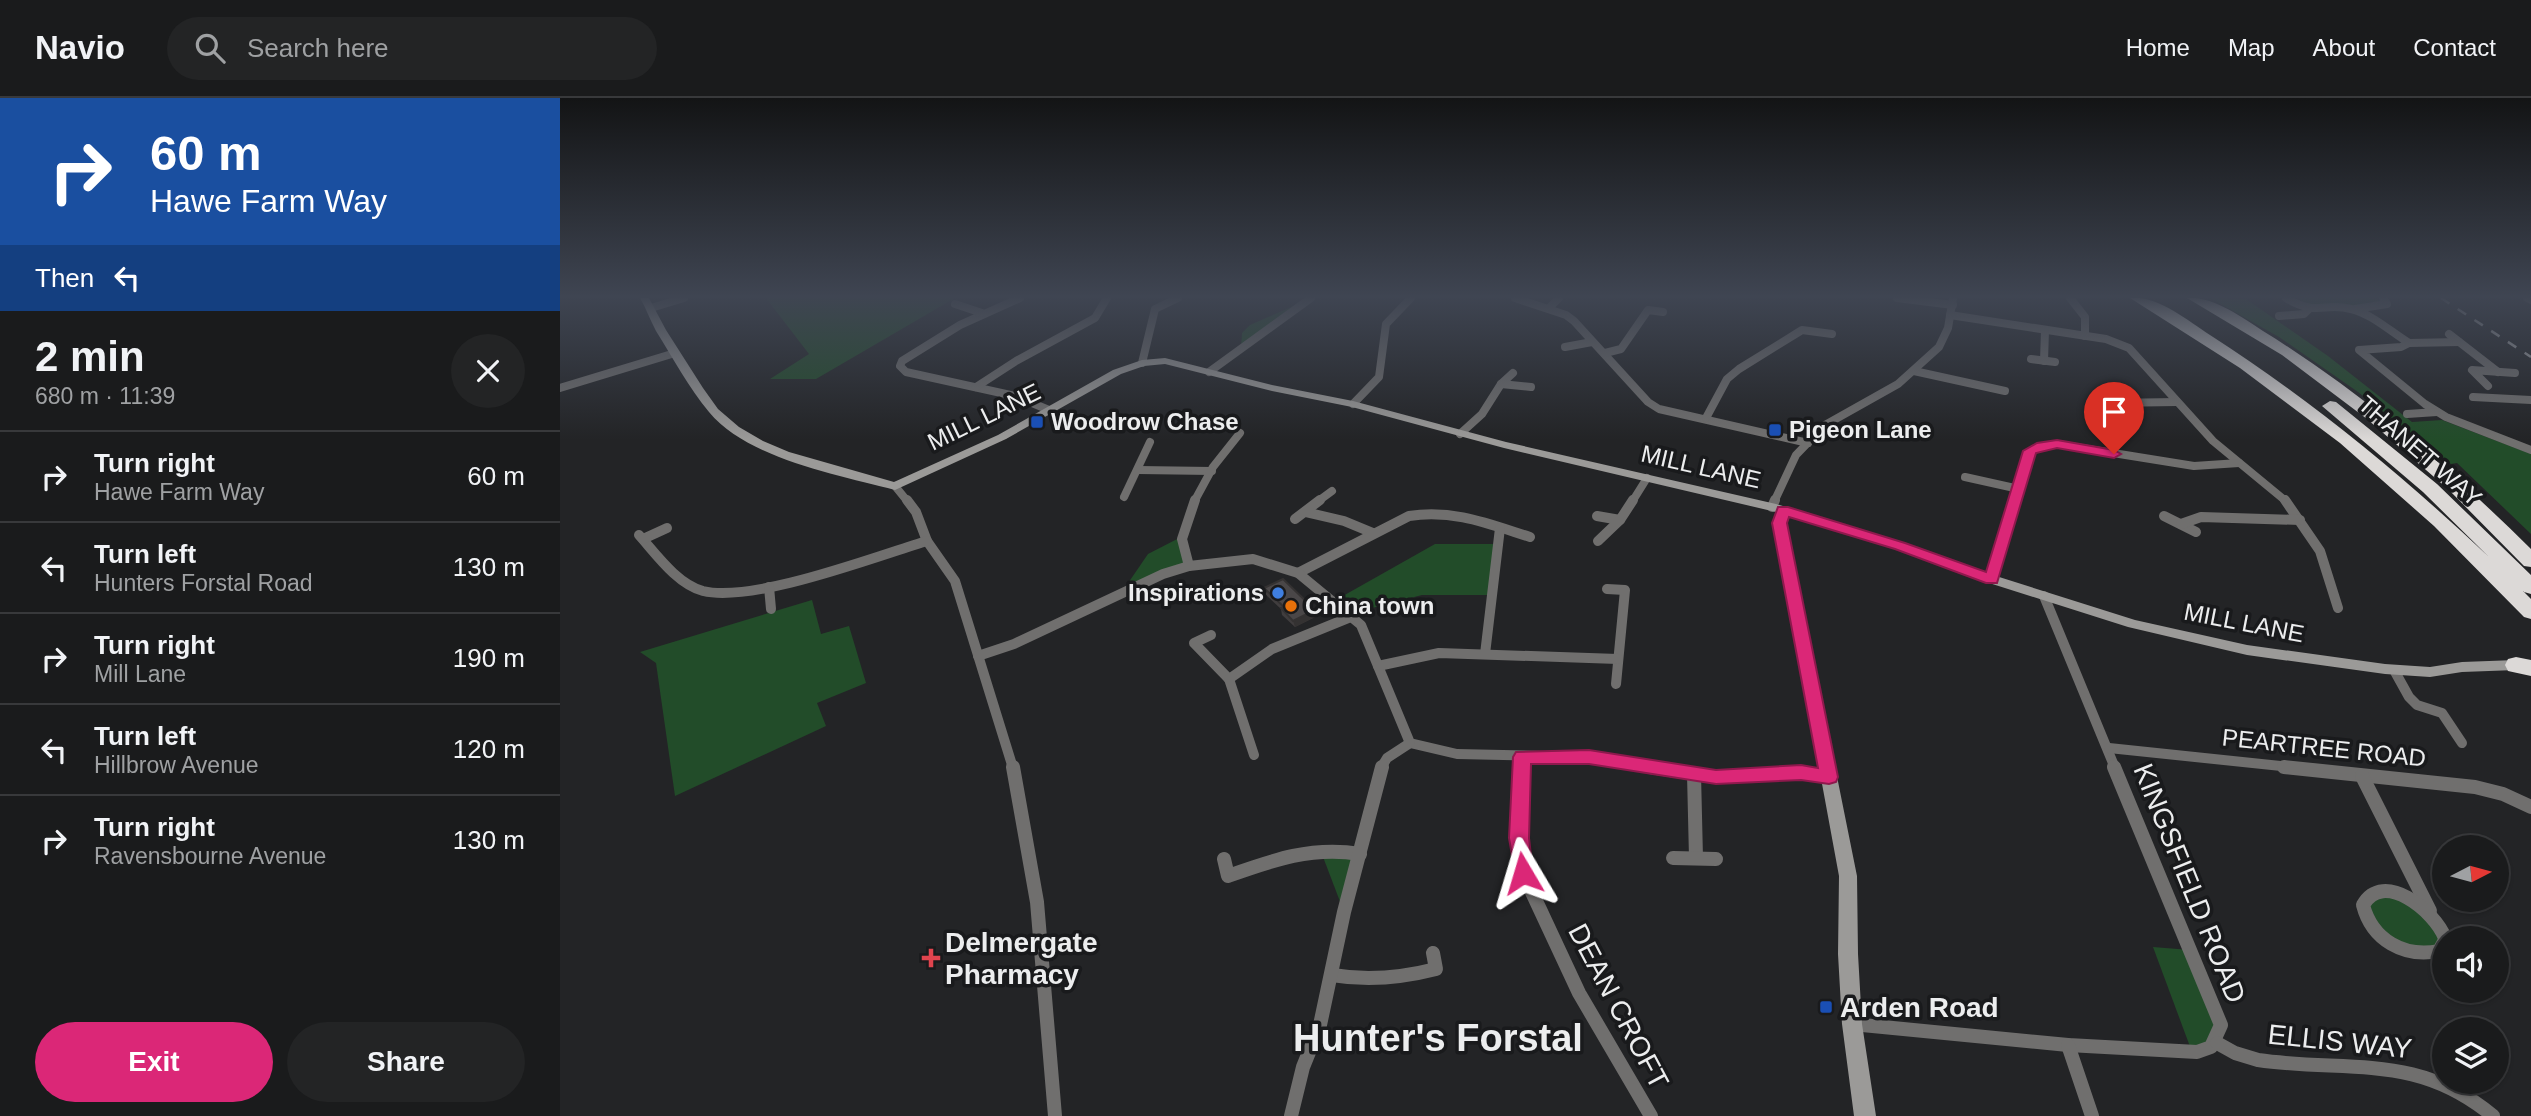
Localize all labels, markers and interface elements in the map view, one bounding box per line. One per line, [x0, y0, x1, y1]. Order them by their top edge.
search box [167, 17, 657, 80]
text: Navio [35, 29, 125, 66]
icon: search [191, 29, 229, 67]
text: Search here [247, 33, 389, 63]
text: Home [2126, 34, 2190, 61]
text: Map [2228, 34, 2275, 61]
text: About [2313, 34, 2375, 61]
text: Contact [2413, 34, 2496, 61]
icon: right [35, 126, 126, 217]
text: 60 m [150, 126, 262, 180]
text: Hawe Farm Way [150, 183, 387, 219]
icon: left [108, 259, 146, 297]
text: Then [35, 263, 94, 293]
text: 2 min [35, 333, 145, 380]
button: close [451, 334, 525, 408]
street label: MILL LANE [923, 378, 1044, 455]
pin [2084, 382, 2144, 454]
text: 680 m · 11:39 [35, 383, 175, 409]
street label: THANET WAY [2353, 390, 2487, 511]
icon: arrive [2095, 393, 2133, 431]
place label: Woodrow Chase [1051, 408, 1239, 435]
marker: Woodrow Chase [1029, 414, 1045, 430]
place label: Pigeon Lane [1789, 416, 1932, 443]
marker: Pigeon Lane [1767, 422, 1783, 438]
street label: MILL LANE [1639, 440, 1764, 493]
text: Turn right [94, 448, 215, 478]
icon: right [35, 458, 73, 496]
text: 60 m [467, 461, 525, 491]
text: Hawe Farm Way [94, 479, 264, 505]
text: Turn left [94, 539, 196, 569]
icon: left [35, 549, 73, 587]
text: 130 m [453, 552, 525, 582]
text: Hunters Forstal Road [94, 570, 313, 596]
place label: Inspirations [1128, 579, 1264, 606]
marker: Inspirations [1270, 585, 1286, 601]
place label: China town [1305, 592, 1434, 619]
marker: China town [1283, 598, 1299, 614]
street label: MILL LANE [2182, 598, 2306, 647]
text: Turn right [94, 630, 215, 660]
icon: right [35, 640, 73, 678]
text: 190 m [453, 643, 525, 673]
text: Mill Lane [94, 661, 186, 687]
text: Turn left [94, 721, 196, 751]
street label: PEARTREE ROAD [2221, 723, 2427, 772]
icon: left [35, 731, 73, 769]
text: 120 m [453, 734, 525, 764]
text: Hillbrow Avenue [94, 752, 259, 778]
street label: KINGSFIELD ROAD [2127, 759, 2252, 1007]
text: Turn right [94, 812, 215, 842]
icon: right [35, 822, 73, 860]
text: 130 m [453, 825, 525, 855]
north arrow [2432, 835, 2510, 912]
map controls [2432, 835, 2509, 1094]
position arrow [1486, 836, 1560, 910]
text: Ravensbourne Avenue [94, 843, 326, 869]
street label: DEAN CROFT [1562, 919, 1675, 1094]
button: sound [2432, 926, 2509, 1003]
place label: Delmergate Pharmacy [945, 927, 1098, 990]
marker: Delmergate Pharmacy [923, 950, 939, 966]
place label: Arden Road [1840, 992, 1999, 1023]
marker: Arden Road [1818, 999, 1834, 1015]
district label: Hunter's Forstal [1293, 1017, 1583, 1059]
button: layers [2432, 1017, 2509, 1094]
street label: ELLIS WAY [2266, 1019, 2414, 1065]
button: Exit [35, 1022, 273, 1102]
button: Share [287, 1022, 525, 1102]

